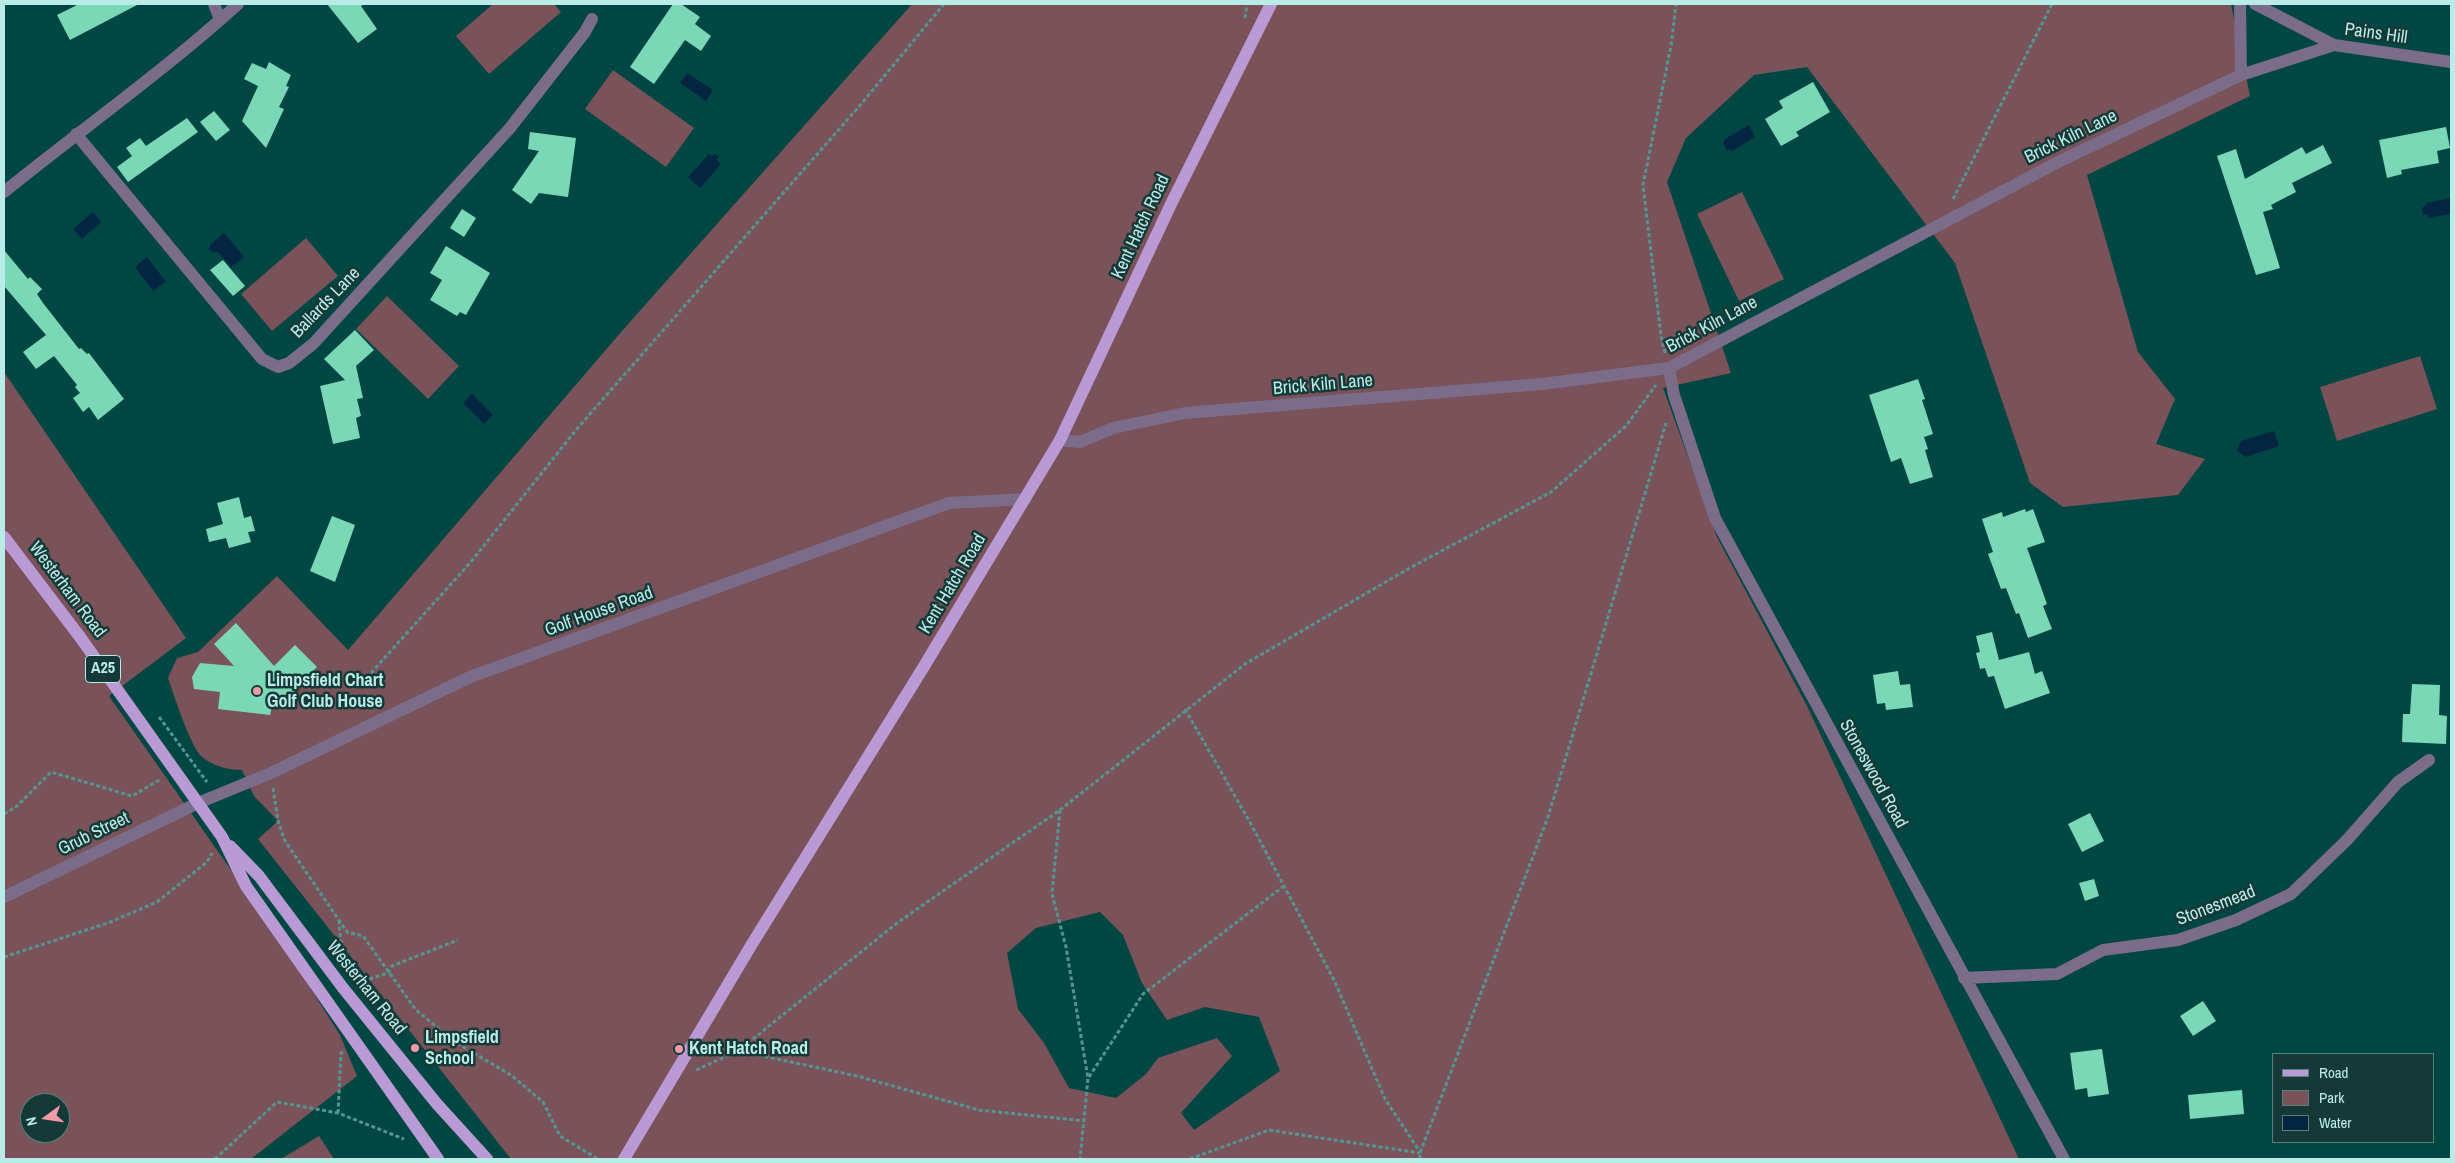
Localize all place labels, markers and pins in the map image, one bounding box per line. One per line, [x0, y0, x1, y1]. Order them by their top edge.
place label: Limpsfield Chart Golf Club House [267, 670, 383, 712]
marker: Limpsfield Chart Golf Club House [251, 685, 263, 697]
place label: Limpsfield School [425, 1027, 499, 1070]
place label: Kent Hatch Road [689, 1038, 808, 1060]
marker: Limpsfield School [409, 1042, 421, 1054]
marker: Kent Hatch Road [673, 1043, 685, 1055]

